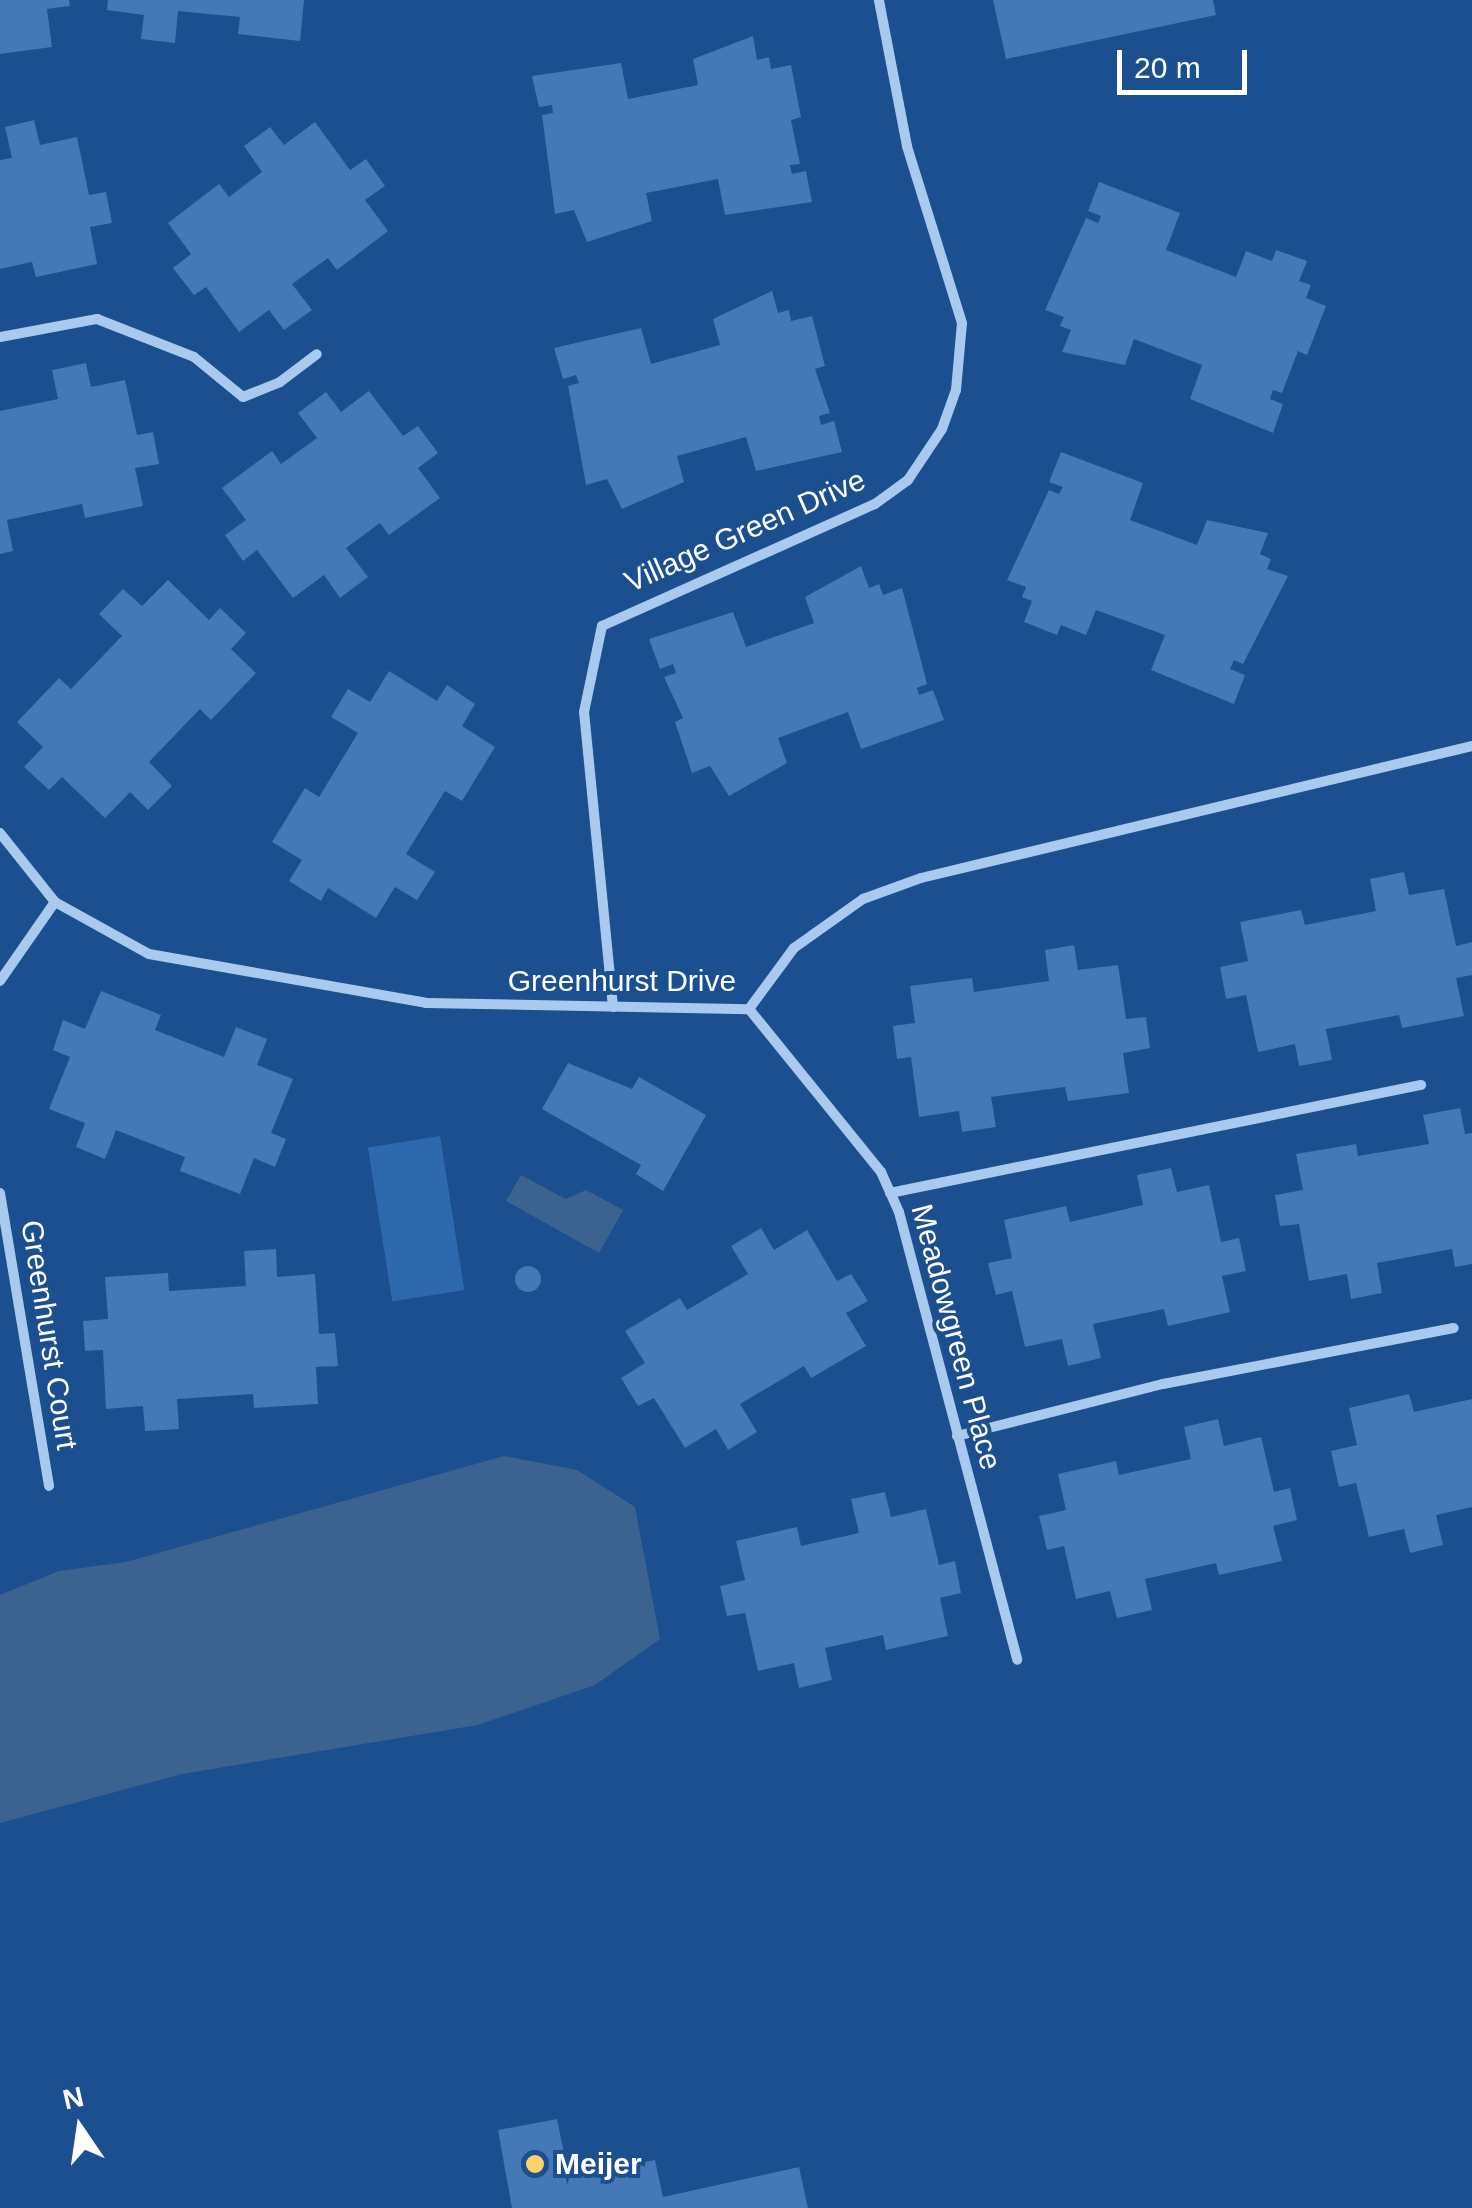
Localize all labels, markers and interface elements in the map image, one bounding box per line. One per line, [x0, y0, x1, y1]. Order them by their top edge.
scale bar [1122, 30, 1252, 92]
text: 20 m [1134, 51, 1201, 84]
street label: Village Green Drive [619, 462, 871, 600]
street label: Greenhurst Drive [508, 963, 736, 999]
street label: Meadowgreen Place [903, 1200, 1009, 1474]
street label: Greenhurst Court [13, 1218, 85, 1452]
north arrow [30, 2078, 130, 2178]
text: N [60, 2081, 86, 2116]
place label: Meijer [555, 2146, 642, 2182]
marker: Meijer [524, 2153, 546, 2175]

